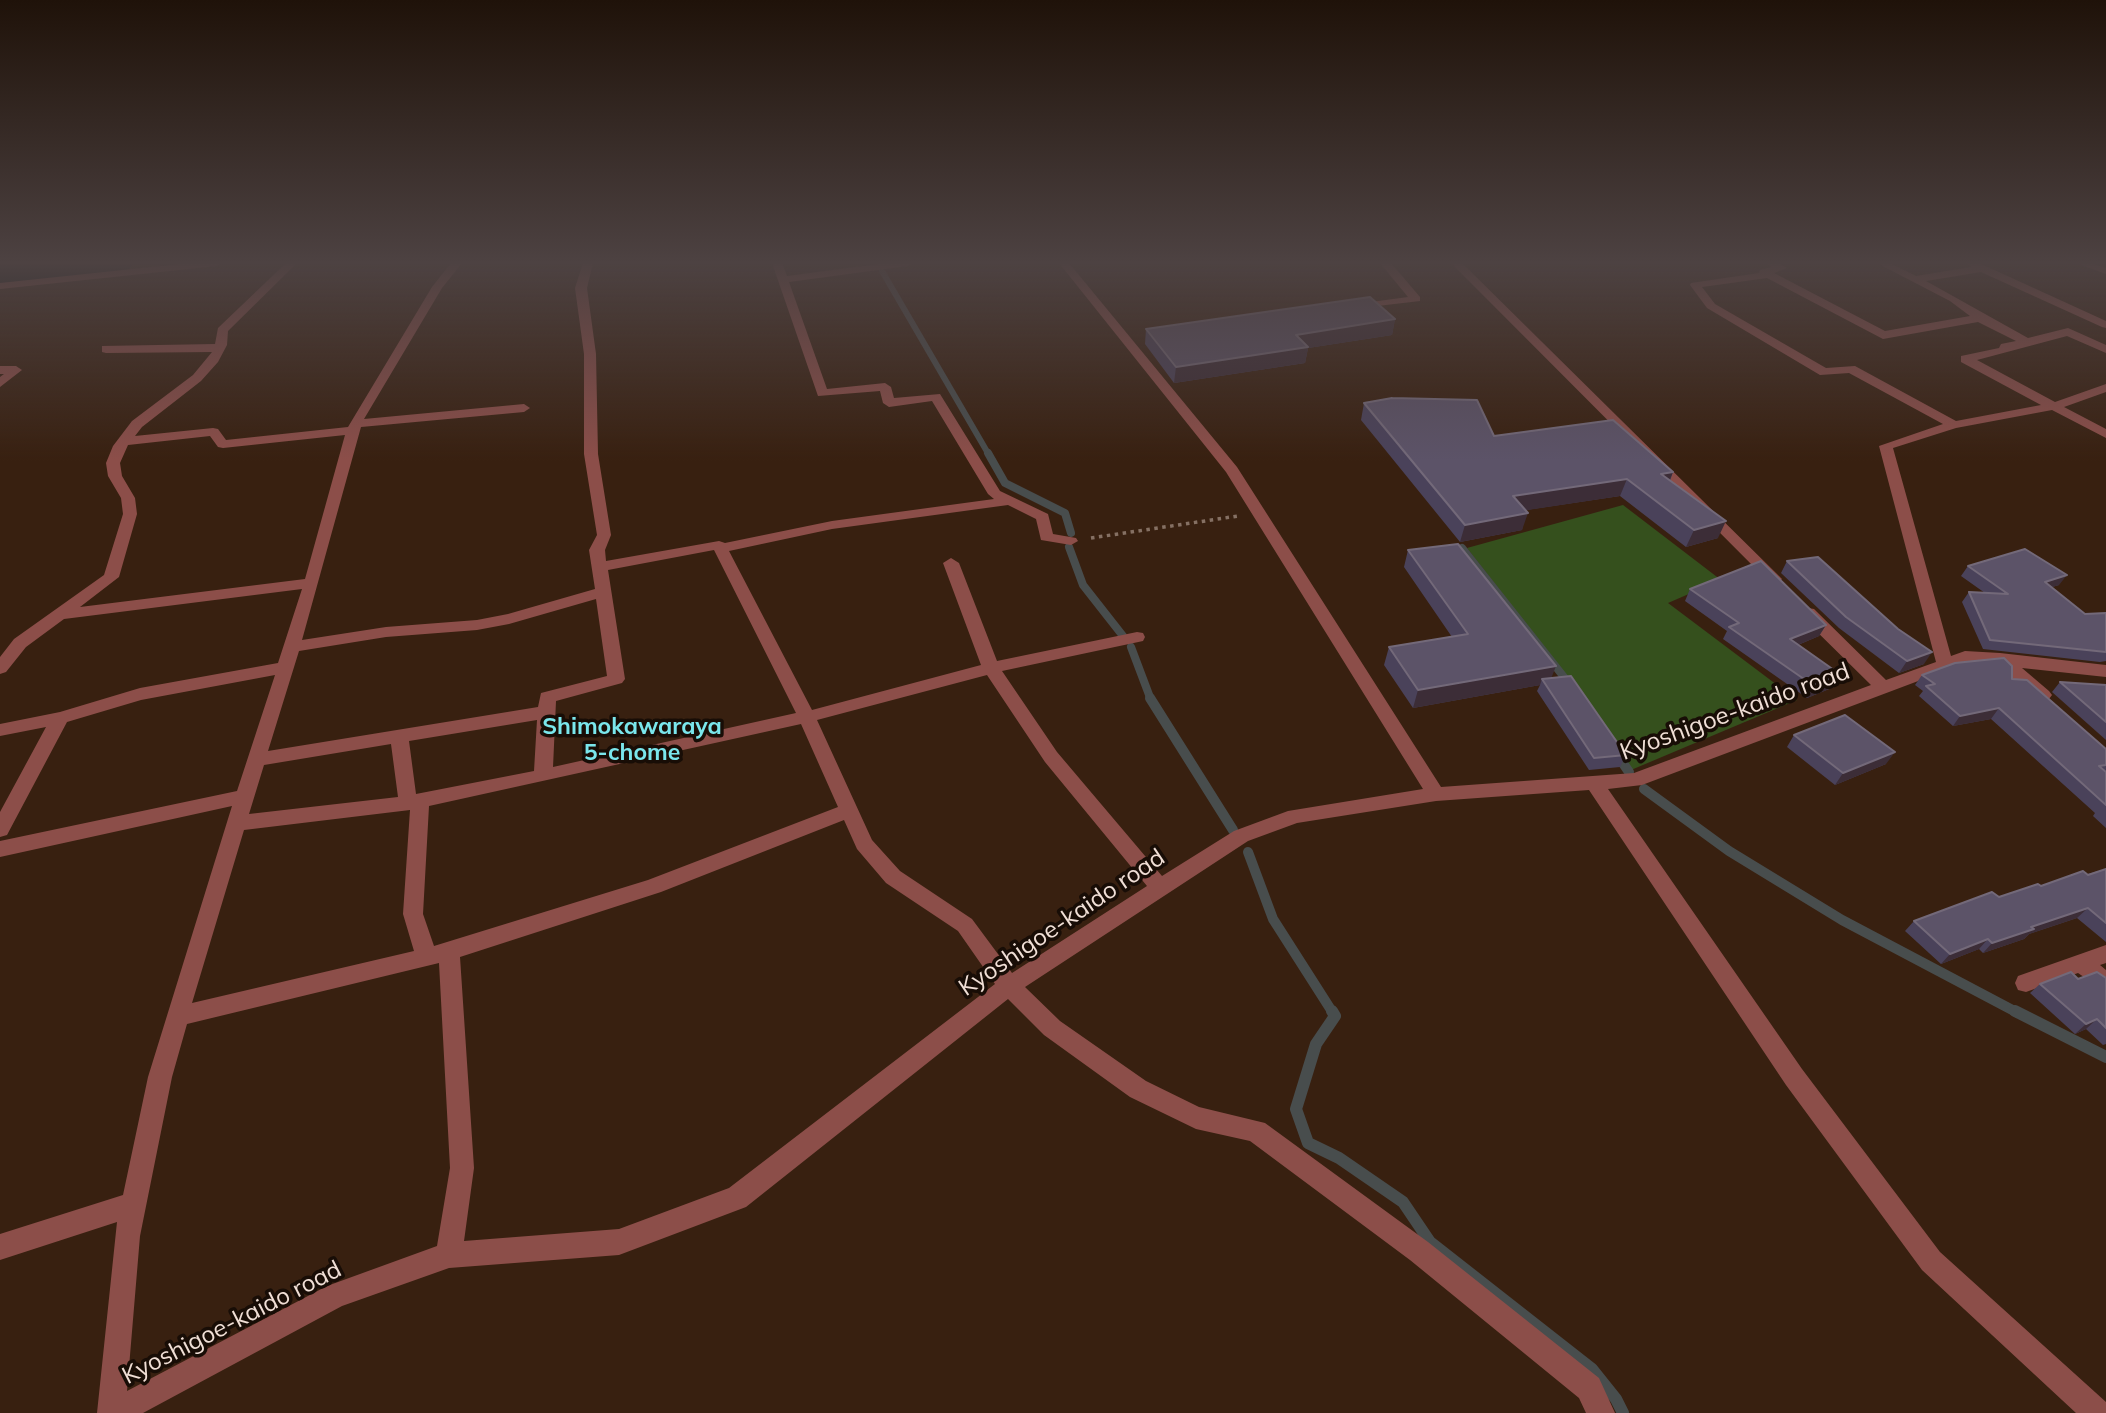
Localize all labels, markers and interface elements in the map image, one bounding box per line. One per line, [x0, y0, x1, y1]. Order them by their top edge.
street label: Kyoshigoe-kaido road [1616, 657, 1854, 767]
district label: Shimokawaraya 5-chome [542, 713, 722, 767]
street label: Kyoshigoe-kaido road [954, 843, 1170, 1003]
street label: Kyoshigoe-kaido road [118, 1255, 346, 1391]

